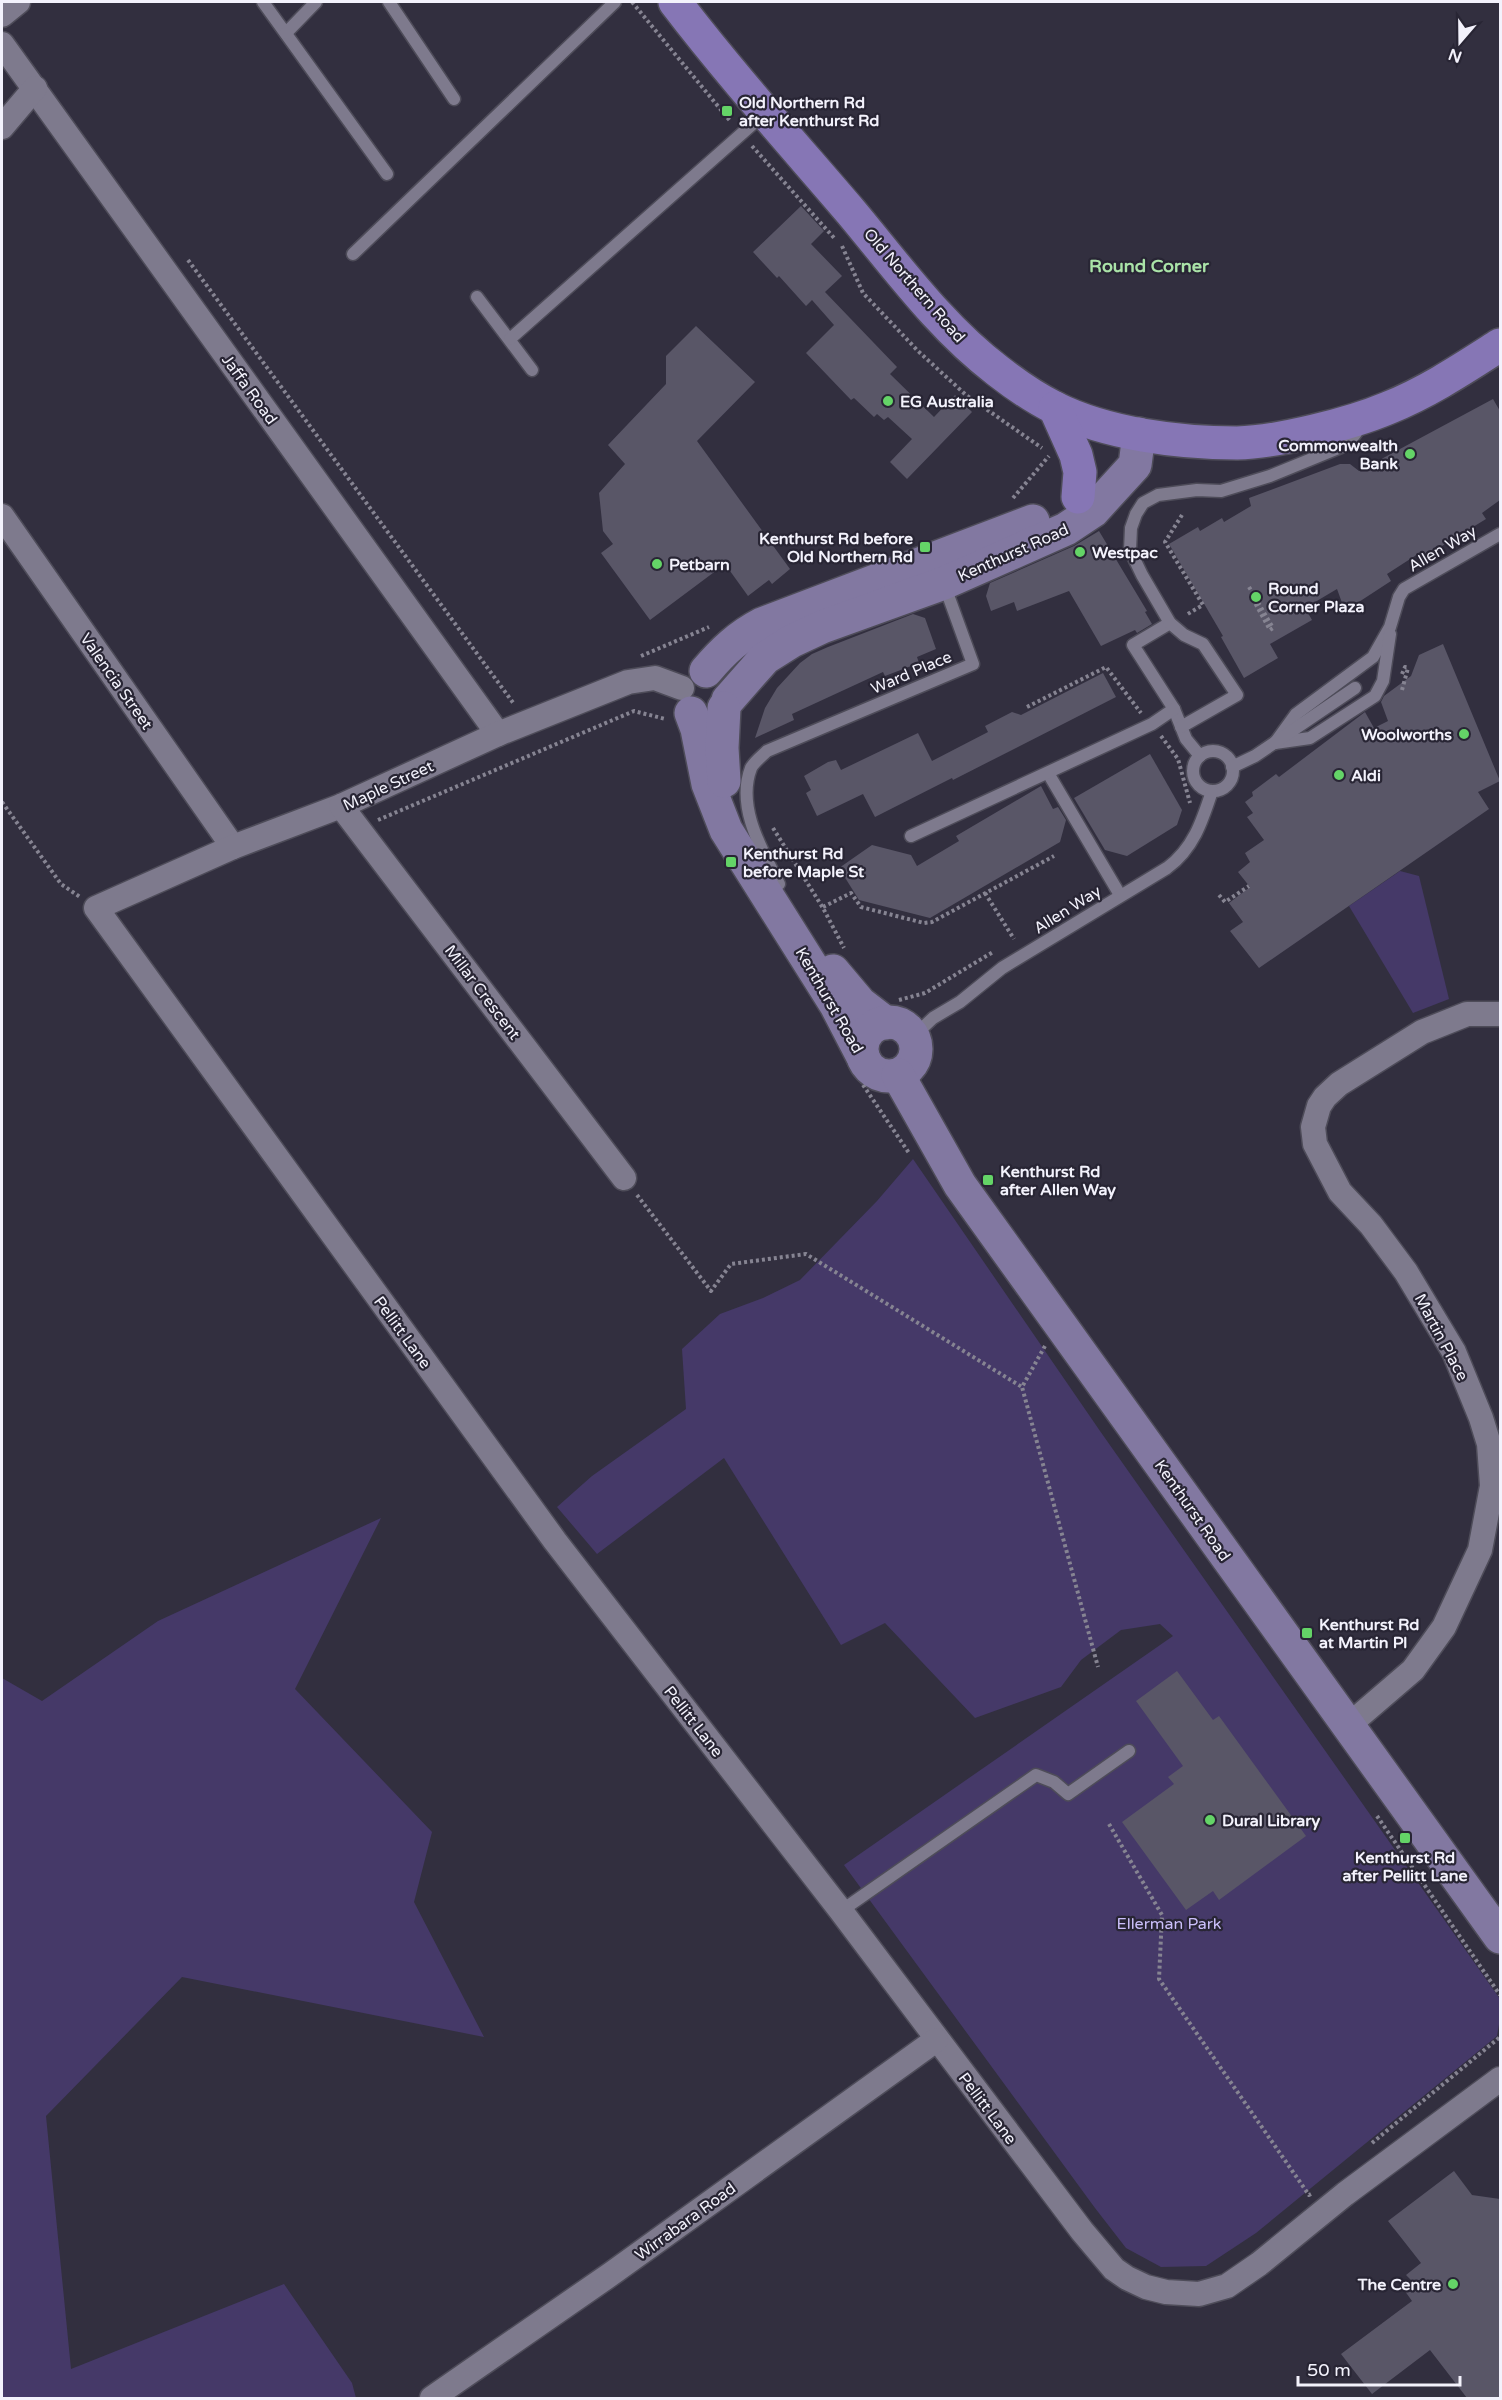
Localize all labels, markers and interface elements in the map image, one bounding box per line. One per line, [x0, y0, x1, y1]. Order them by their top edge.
north arrow [1430, 12, 1490, 72]
text: N [1446, 44, 1465, 67]
place label: Old Northern Rd after Kenthurst Rd [739, 93, 879, 131]
marker: Old Northern Rd after Kenthurst Rd [720, 104, 734, 118]
street label: Old Northern Road [859, 224, 969, 347]
district label: Round Corner [1089, 255, 1210, 277]
street label: Jaffa Road [217, 351, 281, 429]
place label: EG Australia [900, 392, 994, 412]
marker: EG Australia [881, 394, 895, 408]
place label: Commonwealth Bank [1278, 436, 1398, 474]
marker: Commonwealth Bank [1403, 447, 1417, 461]
street label: Kenthurst Road [955, 520, 1072, 586]
street label: Allen Way [1405, 521, 1481, 576]
place label: Kenthurst Rd before Old Northern Rd [759, 529, 913, 567]
marker: Kenthurst Rd before Old Northern Rd [918, 540, 932, 554]
place label: Westpac [1092, 543, 1158, 563]
marker: Westpac [1073, 545, 1087, 559]
place label: Petbarn [669, 555, 730, 575]
marker: Petbarn [650, 557, 664, 571]
place label: Round Corner Plaza [1268, 579, 1364, 617]
marker: Round Corner Plaza [1249, 590, 1263, 604]
street label: Valencia Street [75, 629, 157, 734]
street label: Ward Place [868, 647, 955, 699]
place label: Woolworths [1361, 725, 1452, 745]
marker: Woolworths [1457, 727, 1471, 741]
street label: Maple Street [340, 756, 437, 816]
place label: Aldi [1351, 766, 1381, 786]
marker: Aldi [1332, 768, 1346, 782]
place label: Kenthurst Rd before Maple St [743, 844, 865, 882]
marker: Kenthurst Rd before Maple St [724, 855, 738, 869]
street label: Allen Way [1030, 881, 1105, 938]
street label: Millar Crescent [440, 941, 524, 1044]
street label: Kenthurst Road [791, 944, 868, 1057]
place label: Kenthurst Rd after Allen Way [1000, 1162, 1116, 1200]
marker: Kenthurst Rd after Allen Way [981, 1173, 995, 1187]
street label: Martin Place [1410, 1291, 1472, 1384]
street label: Pellitt Lane [369, 1292, 435, 1373]
street label: Kenthurst Road [1150, 1456, 1235, 1565]
place label: Kenthurst Rd at Martin Pl [1319, 1615, 1419, 1653]
marker: Kenthurst Rd at Martin Pl [1300, 1626, 1314, 1640]
street label: Pellitt Lane [659, 1682, 727, 1761]
place label: Dural Library [1222, 1811, 1320, 1831]
marker: Dural Library [1203, 1813, 1217, 1827]
marker: Kenthurst Rd after Pellitt Lane [1398, 1831, 1412, 1845]
place label: Kenthurst Rd after Pellitt Lane [1342, 1848, 1468, 1886]
park label: Ellerman Park [1116, 1914, 1222, 1934]
street label: Pellitt Lane [954, 2069, 1021, 2149]
street label: Wirrabara Road [631, 2179, 740, 2265]
place label: The Centre [1357, 2275, 1441, 2295]
marker: The Centre [1446, 2277, 1460, 2291]
scale bar [1298, 2349, 1460, 2387]
text: 50 m [1307, 2359, 1351, 2381]

